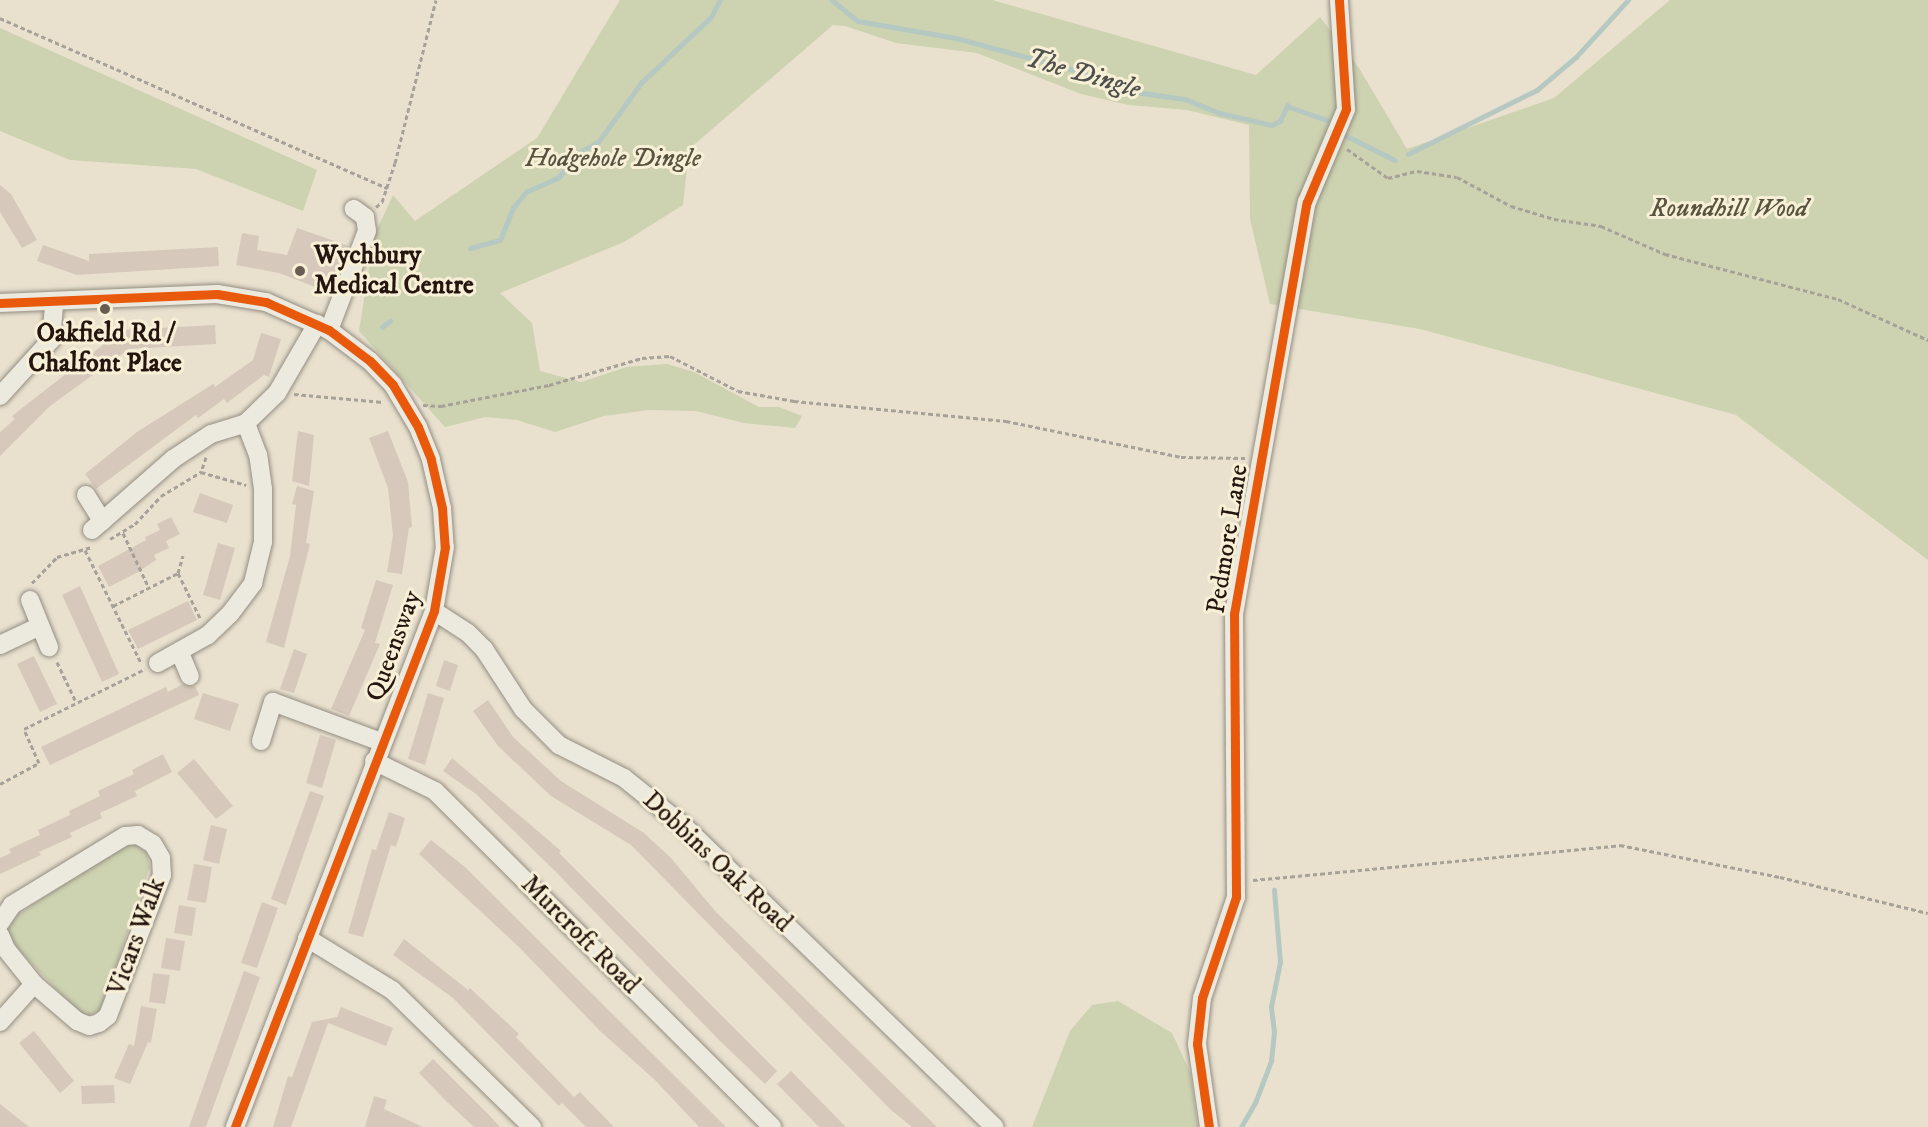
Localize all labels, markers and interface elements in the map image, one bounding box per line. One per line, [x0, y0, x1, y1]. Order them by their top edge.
water label: The Dingle [1022, 42, 1144, 106]
park label: Hodgehole Dingle [525, 143, 701, 175]
park label: Roundhill Wood [1650, 193, 1808, 225]
place label: Wychbury Medical Centre [314, 240, 474, 302]
marker: Wychbury Medical Centre [291, 262, 309, 280]
marker: Oakfield Rd / Chalfont Place [98, 302, 112, 316]
place label: Oakfield Rd / Chalfont Place [28, 318, 182, 380]
street label: Pedmore Lane [1201, 462, 1255, 616]
street label: Queensway [360, 586, 428, 706]
street label: Dobbins Oak Road [636, 785, 798, 939]
street label: Murcroft Road [514, 869, 646, 1001]
street label: Vicars Walk [101, 874, 173, 1000]

